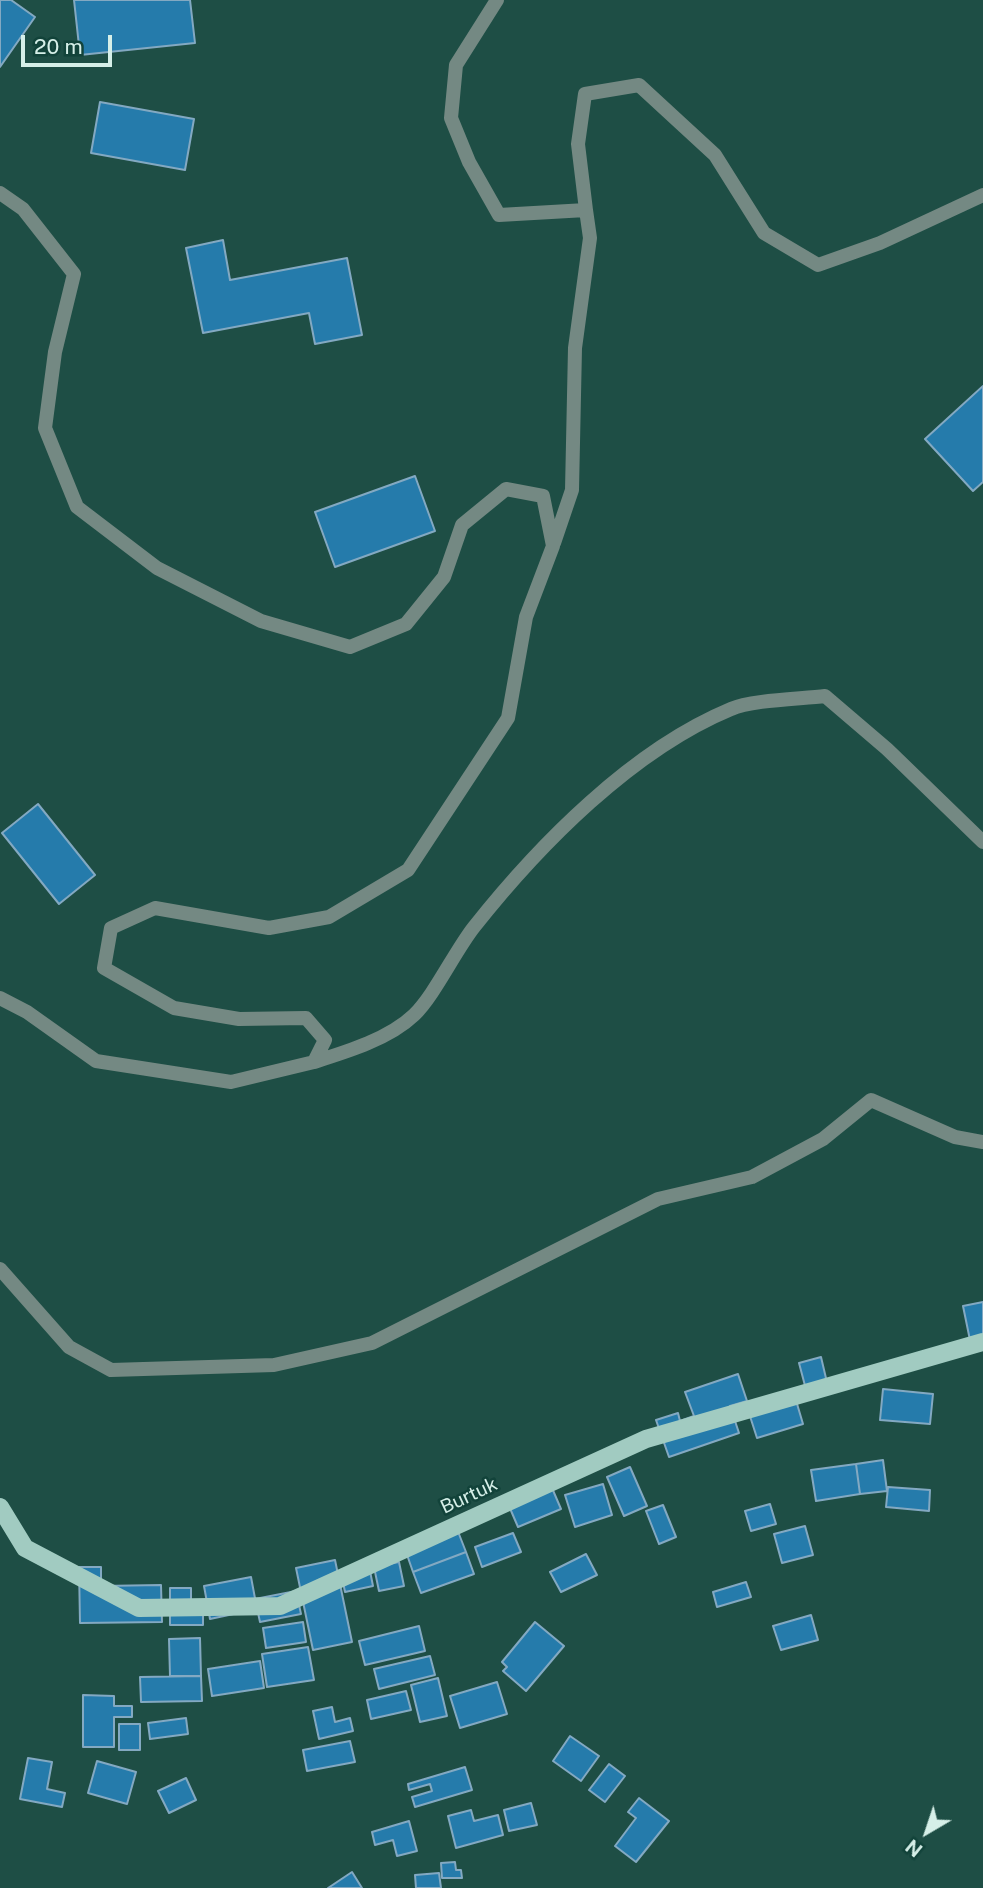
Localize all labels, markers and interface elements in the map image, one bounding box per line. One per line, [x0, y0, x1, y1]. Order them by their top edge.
scale bar [24, 21, 116, 65]
text: 20 m [34, 34, 83, 59]
street label: Burtuk [437, 1473, 501, 1519]
north arrow [892, 1797, 962, 1867]
text: N [901, 1835, 926, 1862]

